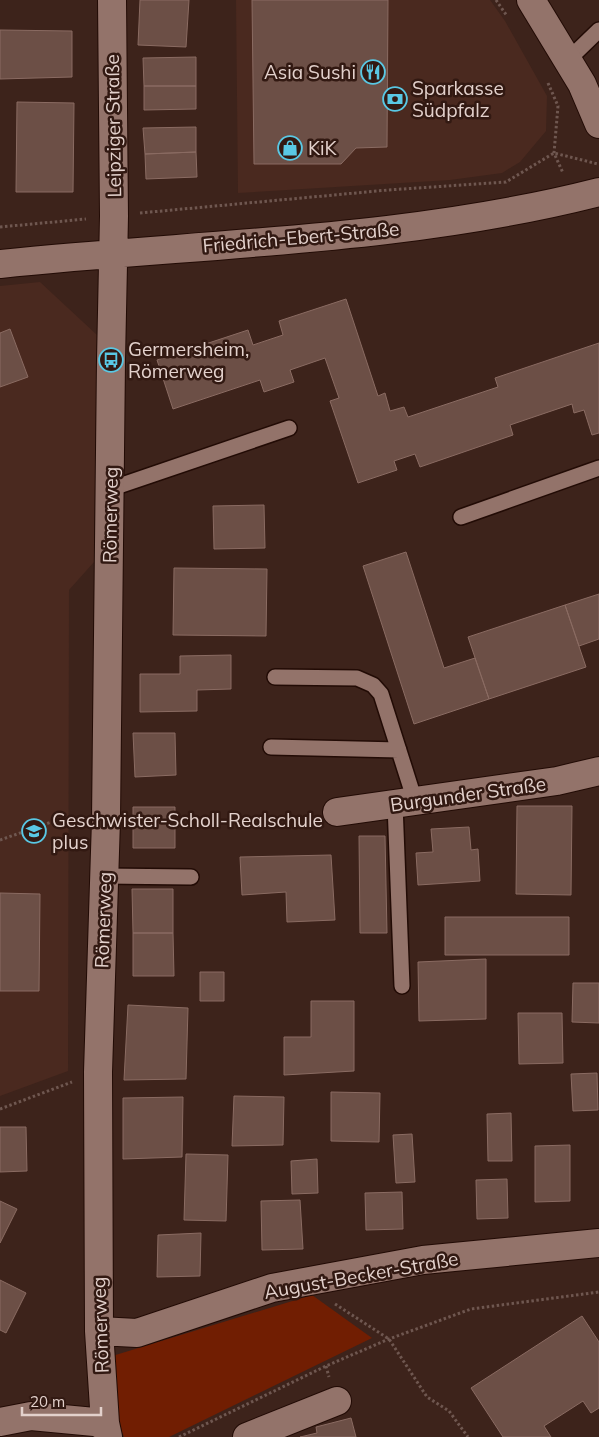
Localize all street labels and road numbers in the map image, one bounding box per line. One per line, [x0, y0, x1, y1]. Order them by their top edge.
street label: Leipziger Straße [100, 54, 126, 198]
street label: Friedrich-Ebert-Straße [202, 216, 400, 258]
street label: Römerweg [97, 467, 123, 563]
street label: Burgunder Straße [389, 771, 547, 817]
street label: Römerweg [89, 871, 117, 969]
street label: August-Becker-Straße [262, 1246, 460, 1304]
street label: Römerweg [86, 1276, 114, 1374]

